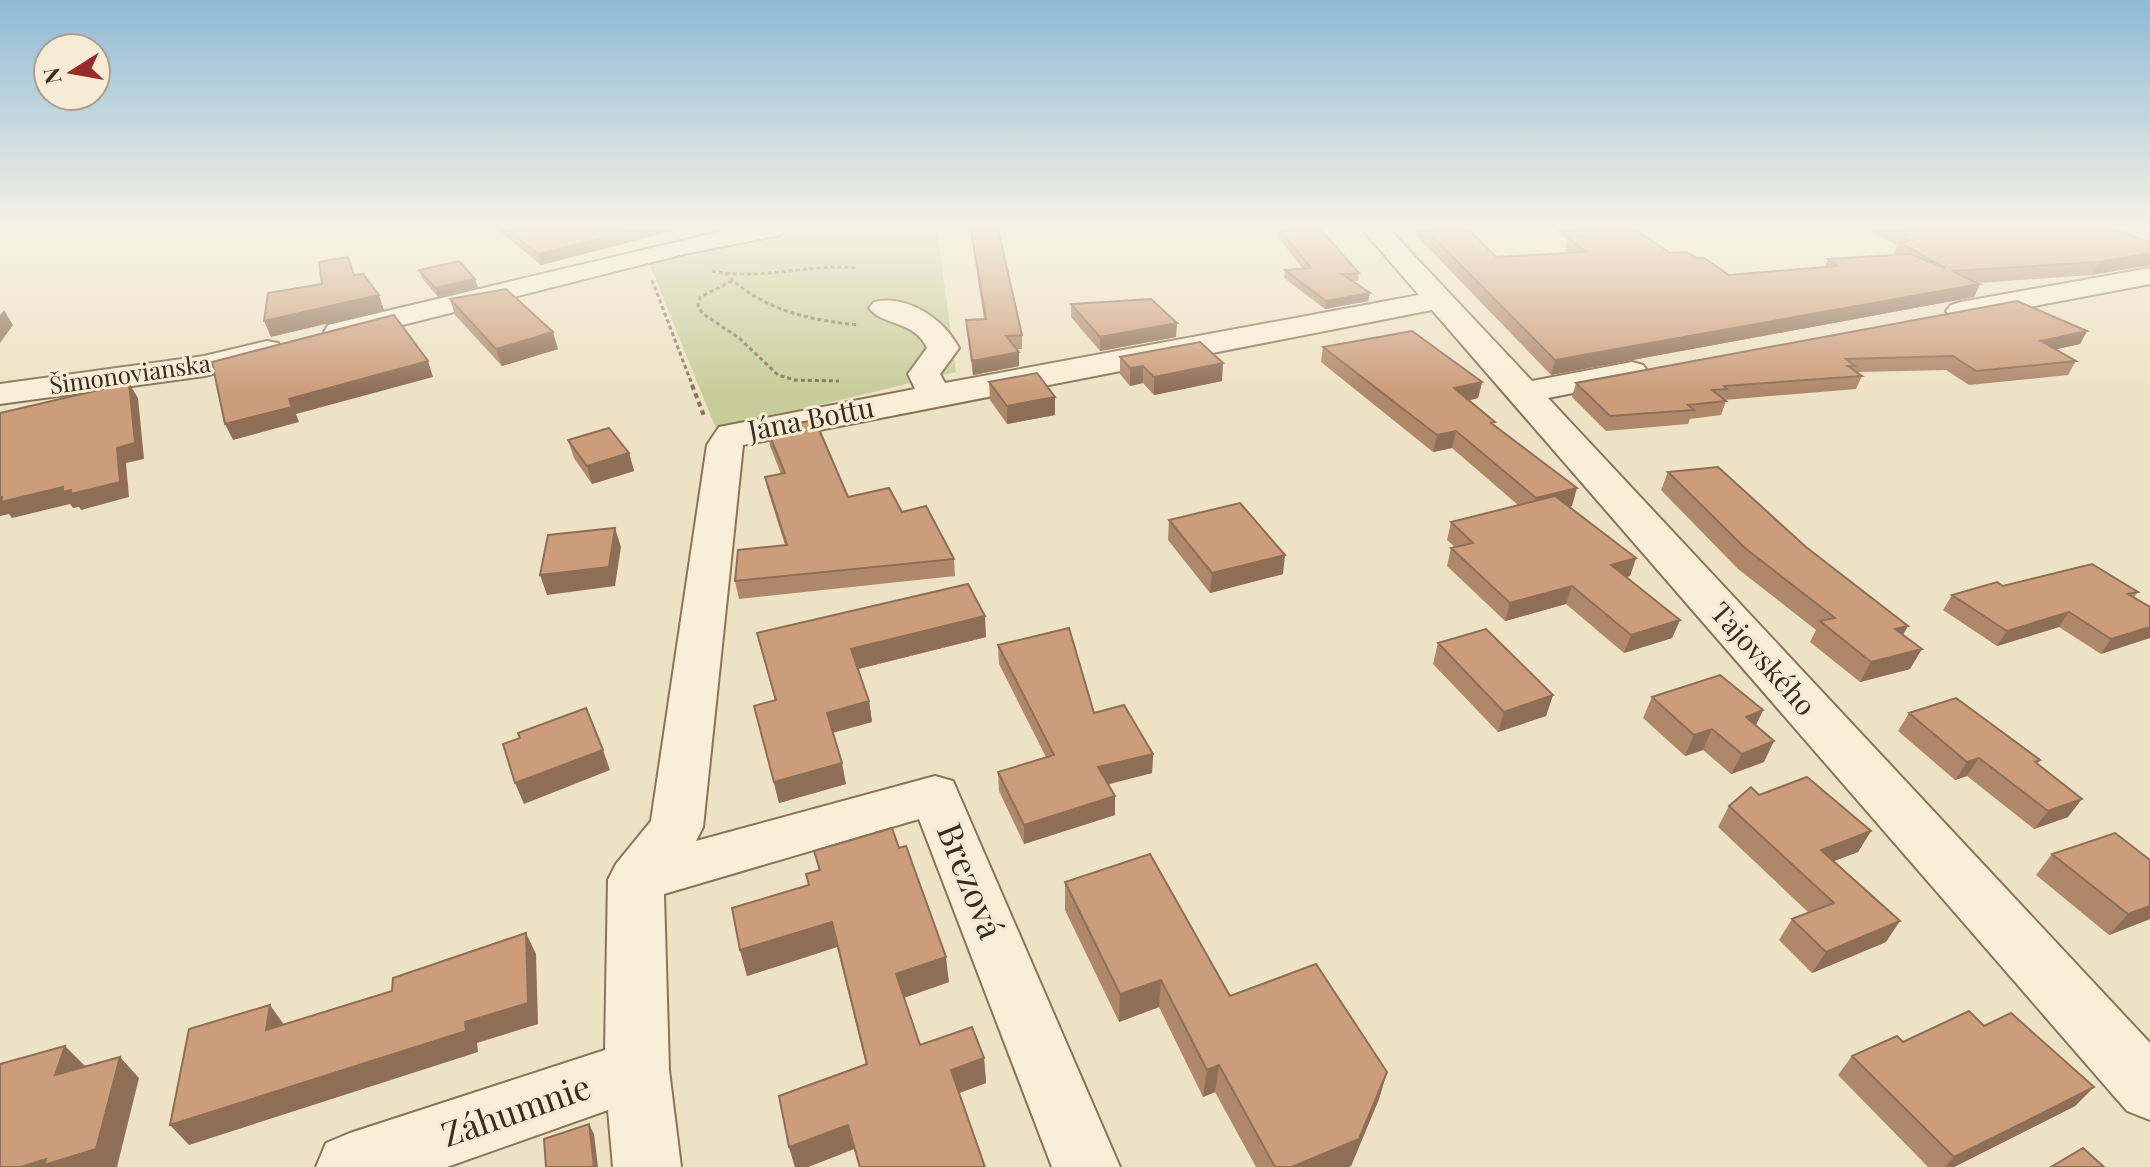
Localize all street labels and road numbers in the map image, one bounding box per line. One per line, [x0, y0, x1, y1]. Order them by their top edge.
street label: Šimonovianska [47, 346, 212, 400]
street label: Jána Bottu [744, 387, 877, 448]
street label: Tajovského [1703, 594, 1825, 722]
street label: Brezová [928, 816, 1016, 945]
street label: Záhumnie [435, 1062, 596, 1156]

